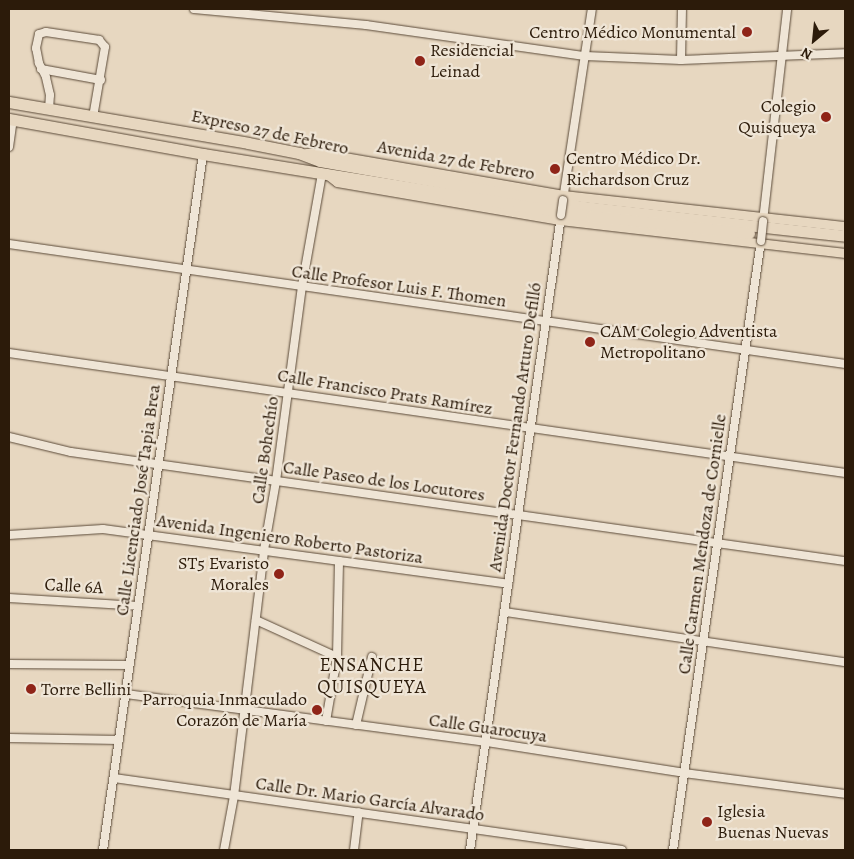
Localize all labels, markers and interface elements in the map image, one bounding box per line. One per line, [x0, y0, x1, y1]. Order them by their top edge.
north arrow [789, 15, 839, 65]
place label: Centro Médico Monumental [529, 21, 736, 43]
marker: Centro Médico Monumental [740, 25, 754, 39]
place label: Residencial Leinad [430, 40, 514, 82]
text: N [798, 43, 816, 64]
marker: Residencial Leinad [414, 55, 426, 67]
place label: Colegio Quisqueya [738, 96, 816, 138]
street label: Expreso 27 de Febrero [189, 105, 351, 159]
marker: Colegio Quisqueya [820, 111, 832, 123]
street label: Avenida 27 de Febrero [376, 136, 536, 184]
place label: Centro Médico Dr. Richardson Cruz [566, 148, 701, 190]
marker: Centro Médico Dr. Richardson Cruz [548, 162, 562, 176]
street label: Calle Profesor Luis F. Thomen [290, 260, 508, 312]
street label: Avenida Doctor Fernando Arturo Defilló [484, 281, 546, 573]
place label: CAM Colegio Adventista Metropolitano [600, 321, 777, 364]
marker: CAM Colegio Adventista Metropolitano [584, 336, 596, 348]
street label: Calle Francisco Prats Ramírez [276, 364, 494, 420]
street label: Calle Licenciado José Tapia Brea [111, 383, 165, 617]
street label: Calle Bohechío [247, 395, 283, 505]
street label: Calle Carmen Mendoza de Cornielle [673, 412, 731, 676]
street label: Calle Paseo de los Locutores [282, 456, 486, 506]
street label: Avenida Ingeniero Roberto Pastoriza [155, 510, 425, 568]
place label: ST5 Evaristo Morales [178, 553, 269, 596]
marker: ST5 Evaristo Morales [273, 568, 285, 580]
street label: Calle 6A [44, 574, 104, 598]
district label: ENSANCHE QUISQUEYA [316, 655, 428, 699]
place label: Torre Bellini [41, 678, 131, 700]
marker: Torre Bellini [25, 683, 37, 695]
place label: Parroquia Inmaculado Corazón de María [142, 689, 307, 732]
marker: Parroquia Inmaculado Corazón de María [311, 704, 323, 716]
street label: Calle Guarocuya [428, 709, 548, 747]
street label: Calle Dr. Mario García Alvarado [254, 772, 486, 826]
place label: Iglesia Buenas Nuevas [717, 801, 829, 844]
marker: Iglesia Buenas Nuevas [701, 816, 713, 828]

